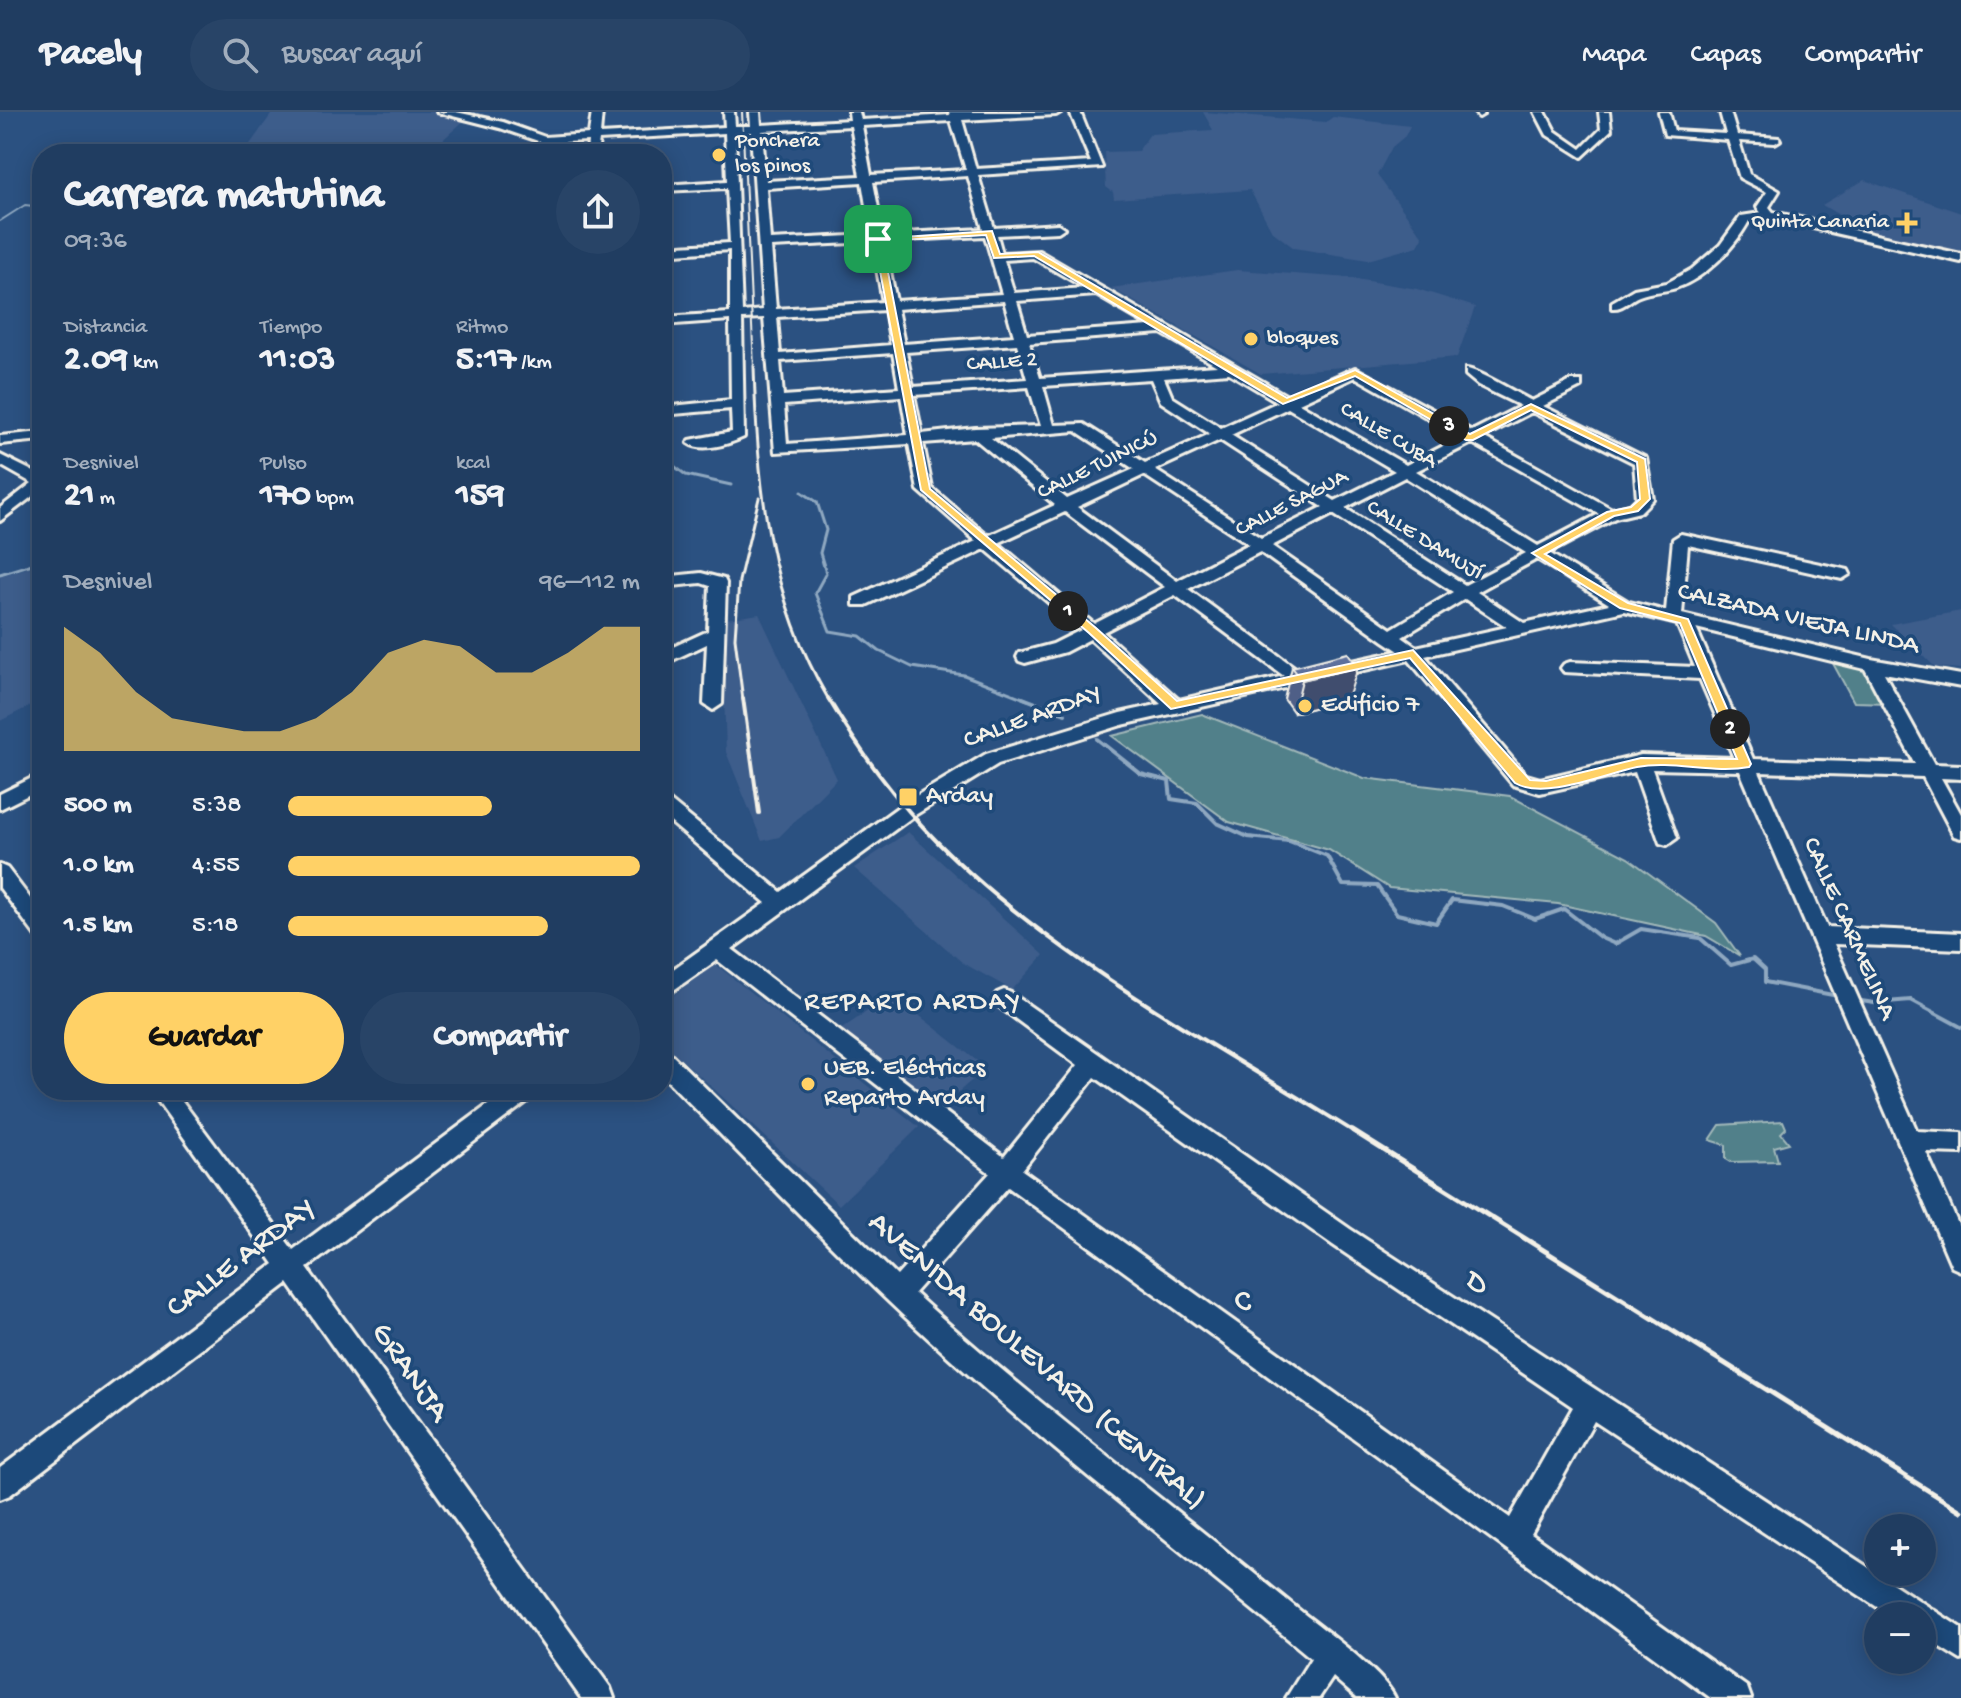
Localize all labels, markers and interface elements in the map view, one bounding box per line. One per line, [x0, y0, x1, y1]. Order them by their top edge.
search box [190, 19, 750, 91]
text: Pacely [40, 33, 142, 77]
icon: search [218, 33, 262, 77]
text: Buscar aquí [282, 38, 422, 73]
text: Mapa [1582, 39, 1646, 72]
text: Capas [1690, 39, 1761, 72]
text: Compartir [1805, 39, 1921, 72]
place label: Ponchera los pinos [734, 129, 820, 180]
marker: Ponchera los pinos [710, 146, 728, 164]
button: share [556, 170, 640, 254]
text: Carrera matutina [64, 171, 384, 223]
pin [844, 205, 912, 273]
place label: Quinta Canaria [1751, 210, 1890, 236]
marker: Quinta Canaria [1896, 212, 1918, 234]
icon: arrive [856, 217, 900, 261]
text: 09:36 [64, 227, 127, 258]
text: Distancia [64, 315, 147, 341]
text: Tiempo [260, 315, 322, 341]
text: Ritmo [456, 315, 508, 341]
place label: bloques [1267, 326, 1339, 352]
marker: bloques [1242, 330, 1260, 348]
text: 2.09 [64, 341, 128, 381]
text: 11:03 [260, 341, 335, 381]
text: 5:17 [456, 341, 516, 381]
street label: CALLE 2 [966, 348, 1038, 378]
text: km [128, 350, 158, 376]
text: /km [516, 350, 552, 376]
street label: CALLE CUBA [1335, 397, 1442, 476]
pin: 3 [1429, 406, 1469, 446]
text: 3 [1443, 413, 1455, 439]
street label: CALLE TUINICÚ [1034, 426, 1162, 506]
text: Desnivel [64, 451, 139, 477]
text: Pulso [260, 451, 307, 477]
text: kcal [456, 451, 490, 477]
street label: CALLE SAGUA [1231, 464, 1353, 543]
text: 21 [64, 477, 94, 517]
text: 170 [260, 477, 311, 517]
text: 159 [456, 477, 505, 517]
text: m [94, 486, 115, 512]
text: bpm [311, 486, 354, 512]
street label: CALLE DAMUJÍ [1361, 495, 1488, 587]
text: Desnivel [64, 568, 153, 599]
text: 96–112 m [540, 568, 640, 599]
street label: CALZADA VIEJA LINDA [1674, 577, 1923, 663]
pin: 1 [1048, 591, 1088, 631]
text: 1 [1064, 598, 1072, 624]
street label: CALLE ARDAY [960, 679, 1106, 757]
place label: Edificio 7 [1321, 691, 1421, 722]
marker: Edificio 7 [1296, 697, 1314, 715]
pin: 2 [1710, 709, 1750, 749]
text: 2 [1725, 716, 1735, 742]
place label: Arday [926, 782, 993, 813]
marker: Arday [897, 786, 919, 808]
text: 500 m [64, 791, 132, 822]
text: 5:38 [192, 791, 242, 822]
street label: CALLE CARMELINA [1794, 833, 1903, 1026]
text: 1.0 km [64, 851, 134, 882]
text: 4:55 [192, 851, 240, 882]
text: 1.5 km [64, 911, 133, 942]
text: 5:18 [192, 911, 239, 942]
district label: REPARTO ARDAY [804, 987, 1022, 1020]
button: Guardar [64, 992, 344, 1084]
button: Compartir [360, 992, 640, 1084]
place label: UEB. Eléctricas Reparto Arday [824, 1054, 987, 1115]
marker: UEB. Eléctricas Reparto Arday [799, 1075, 817, 1093]
street label: CALLE ARDAY [160, 1190, 324, 1328]
street label: AVENIDA BOULEVARD (CENTRAL) [859, 1205, 1213, 1519]
street label: D [1455, 1261, 1495, 1306]
street label: C [1224, 1282, 1262, 1324]
street label: GRANJA [361, 1316, 458, 1432]
map controls [1864, 1514, 1936, 1674]
button: + [1864, 1514, 1936, 1586]
button: − [1864, 1602, 1936, 1674]

